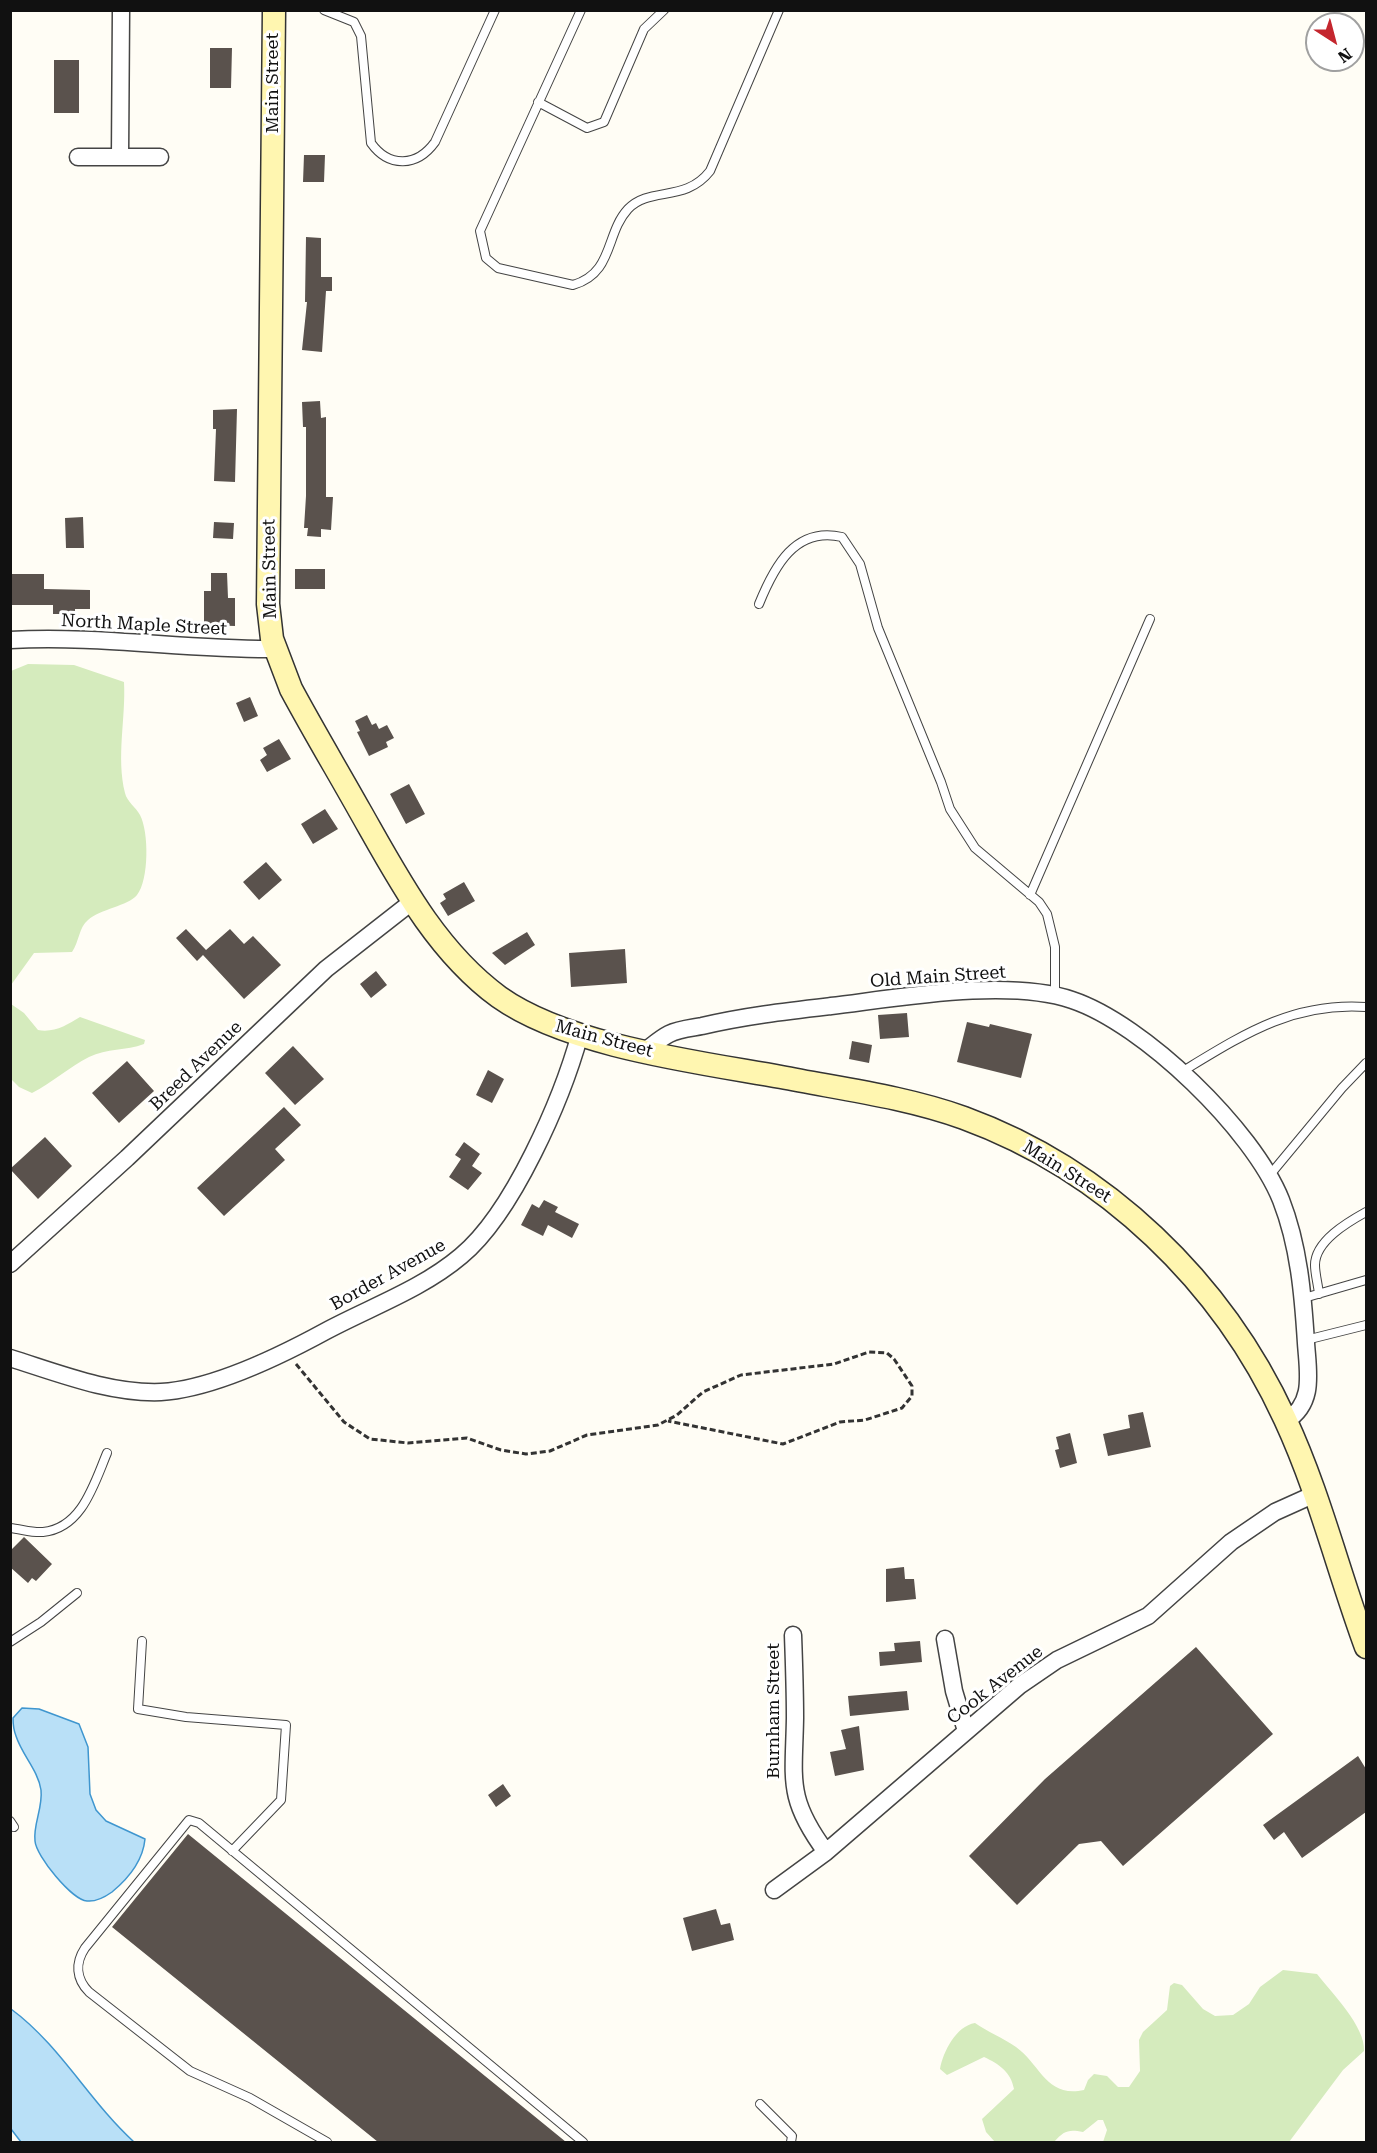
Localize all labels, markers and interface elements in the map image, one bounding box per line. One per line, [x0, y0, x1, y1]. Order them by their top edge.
north arrow [1305, 12, 1365, 72]
street label: Main Street [262, 33, 284, 133]
text: N [1334, 44, 1355, 67]
street label: Main Street [258, 519, 282, 619]
street label: North Maple Street [61, 610, 227, 640]
street label: Old Main Street [869, 961, 1007, 993]
street label: Main Street [553, 1016, 655, 1062]
street label: Breed Avenue [145, 1017, 247, 1115]
street label: Main Street [1019, 1136, 1115, 1208]
street label: Border Avenue [327, 1234, 449, 1316]
street label: Cook Avenue [943, 1641, 1047, 1729]
street label: Burnham Street [763, 1643, 785, 1779]

